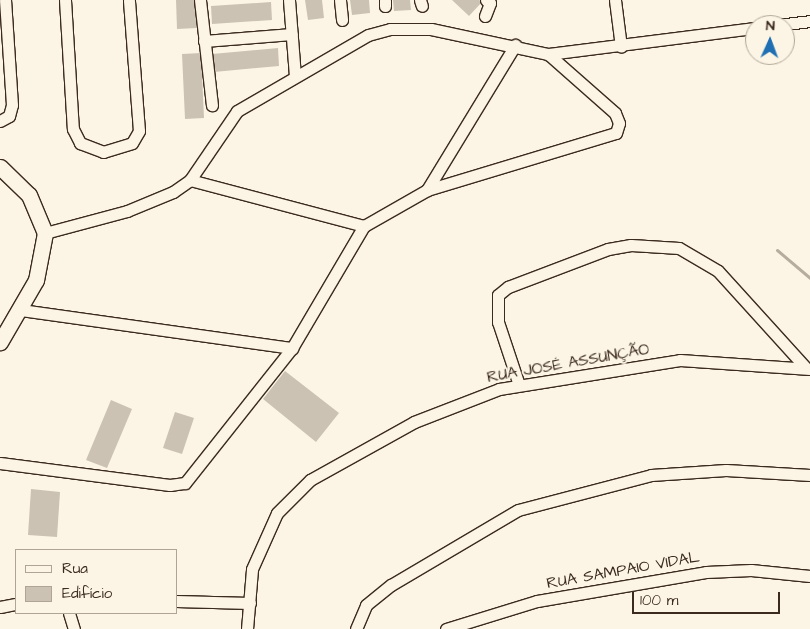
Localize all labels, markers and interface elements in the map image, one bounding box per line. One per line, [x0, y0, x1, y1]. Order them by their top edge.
north arrow [745, 15, 795, 65]
text: N [766, 16, 775, 36]
street label: RUA JOSÉ ASSUNÇÃO [485, 339, 651, 387]
street label: RUA SAMPAIO VIDAL [545, 547, 701, 593]
legend [15, 549, 178, 614]
text: Rua [62, 558, 88, 579]
scale bar [635, 582, 782, 614]
text: Edifício [62, 583, 112, 604]
text: 100 m [640, 590, 679, 611]

